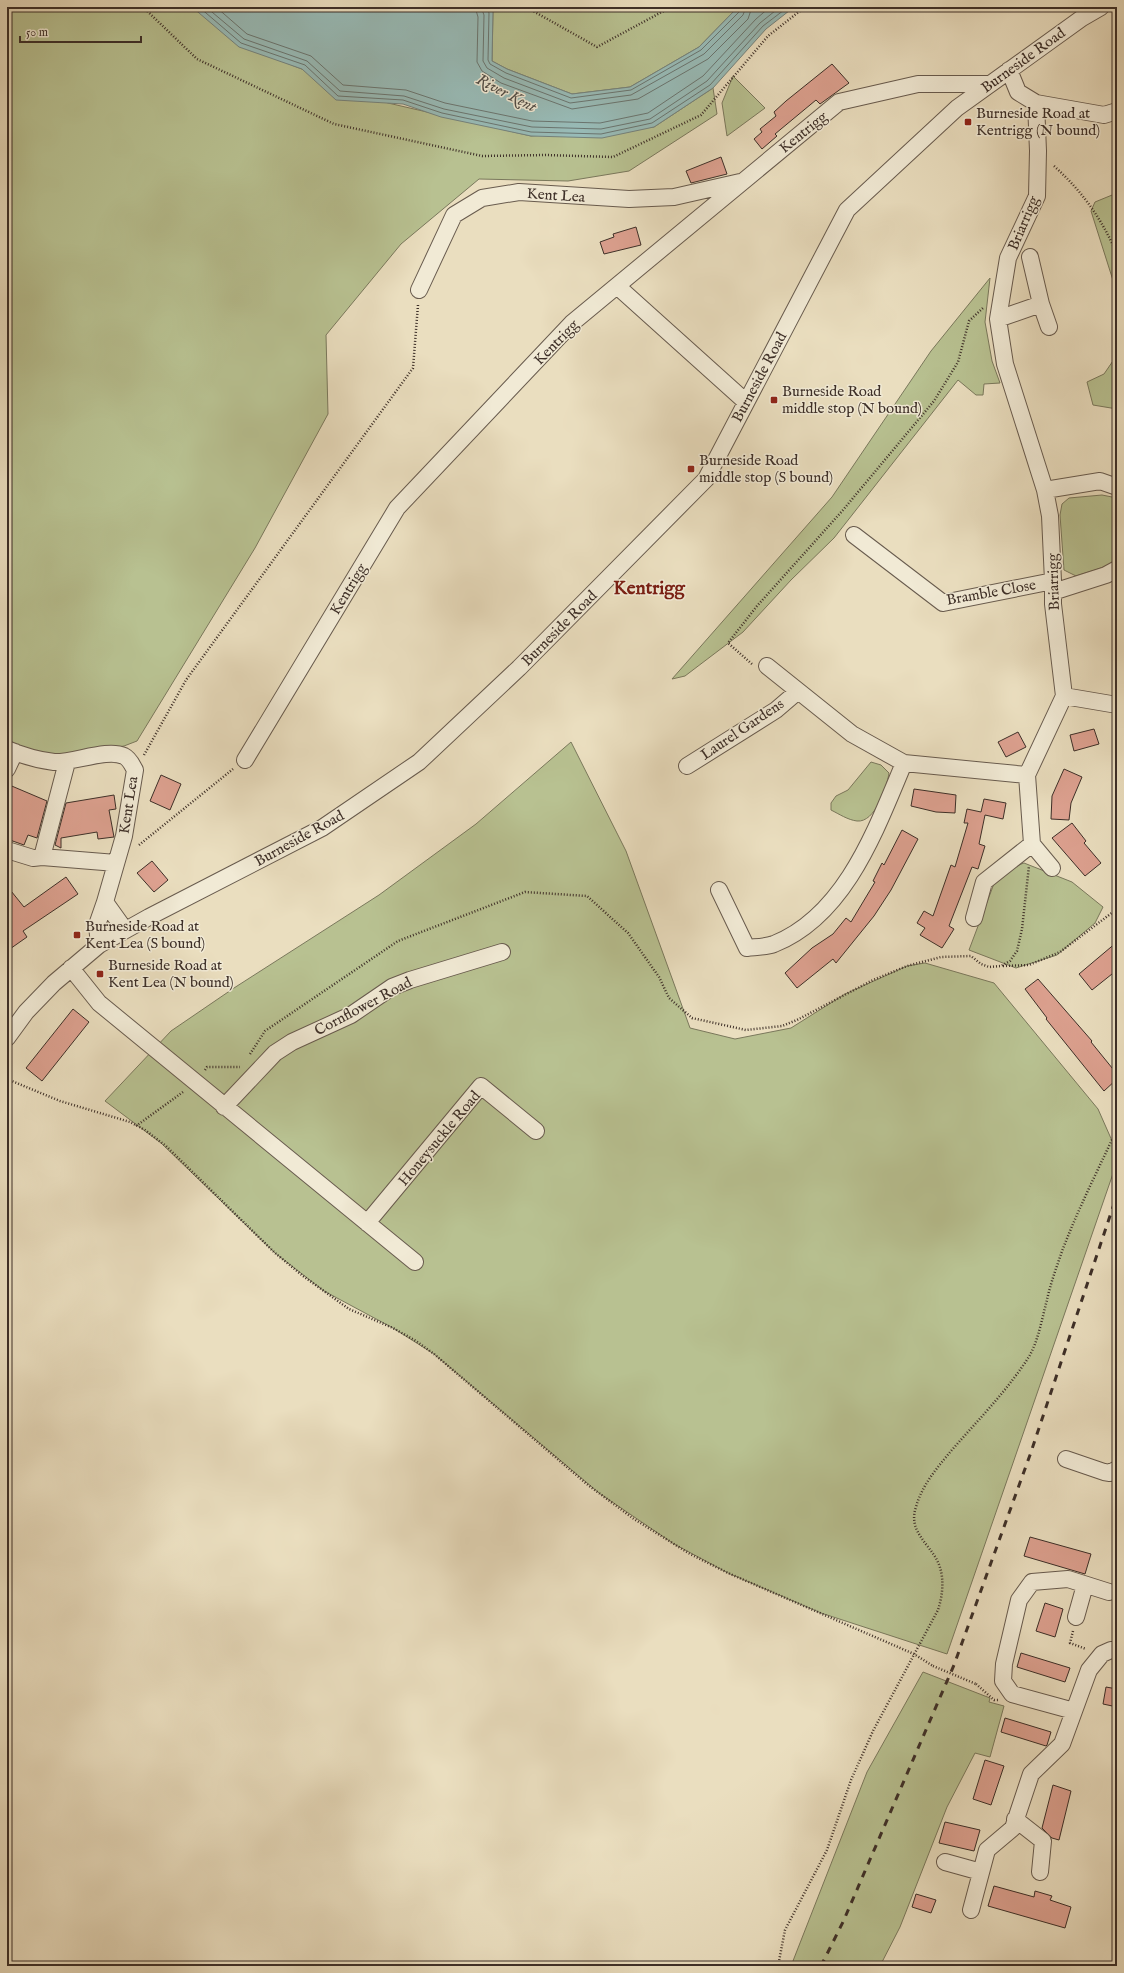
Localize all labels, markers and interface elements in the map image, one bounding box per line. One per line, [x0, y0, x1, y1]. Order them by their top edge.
scale bar [20, 18, 141, 44]
street label: Burneside Road [978, 23, 1070, 97]
text: 50 m [26, 25, 48, 40]
water label: River Kent [473, 70, 540, 118]
place label: Burneside Road at Kentrigg (N bound) [976, 104, 1100, 140]
street label: Kentrigg [775, 107, 832, 158]
marker: Burneside Road at Kentrigg (N bound) [963, 117, 973, 127]
street label: Kent Lea [526, 184, 586, 207]
street label: Briarrigg [1004, 192, 1044, 253]
street label: Kentrigg [530, 315, 583, 369]
street label: Burneside Road [728, 328, 792, 426]
place label: Burneside Road middle stop (N bound) [782, 382, 922, 418]
marker: Burneside Road middle stop (N bound) [769, 395, 779, 405]
place label: Burneside Road middle stop (S bound) [699, 451, 833, 487]
marker: Burneside Road middle stop (S bound) [686, 464, 696, 474]
street label: Briarrigg [1043, 552, 1064, 611]
street label: Kentrigg [326, 559, 372, 618]
street label: Bramble Close [945, 575, 1037, 610]
district label: Kentrigg [613, 577, 686, 601]
street label: Burneside Road [518, 586, 602, 670]
street label: Laurel Gardens [697, 694, 788, 764]
street label: Kent Lea [115, 774, 143, 835]
street label: Burneside Road [251, 806, 348, 871]
place label: Burneside Road at Kent Lea (S bound) [85, 917, 205, 953]
marker: Burneside Road at Kent Lea (S bound) [72, 930, 82, 940]
place label: Burneside Road at Kent Lea (N bound) [108, 956, 234, 992]
marker: Burneside Road at Kent Lea (N bound) [95, 969, 105, 979]
street label: Cornflower Road [311, 972, 416, 1040]
street label: Honeysuckle Road [394, 1086, 485, 1190]

